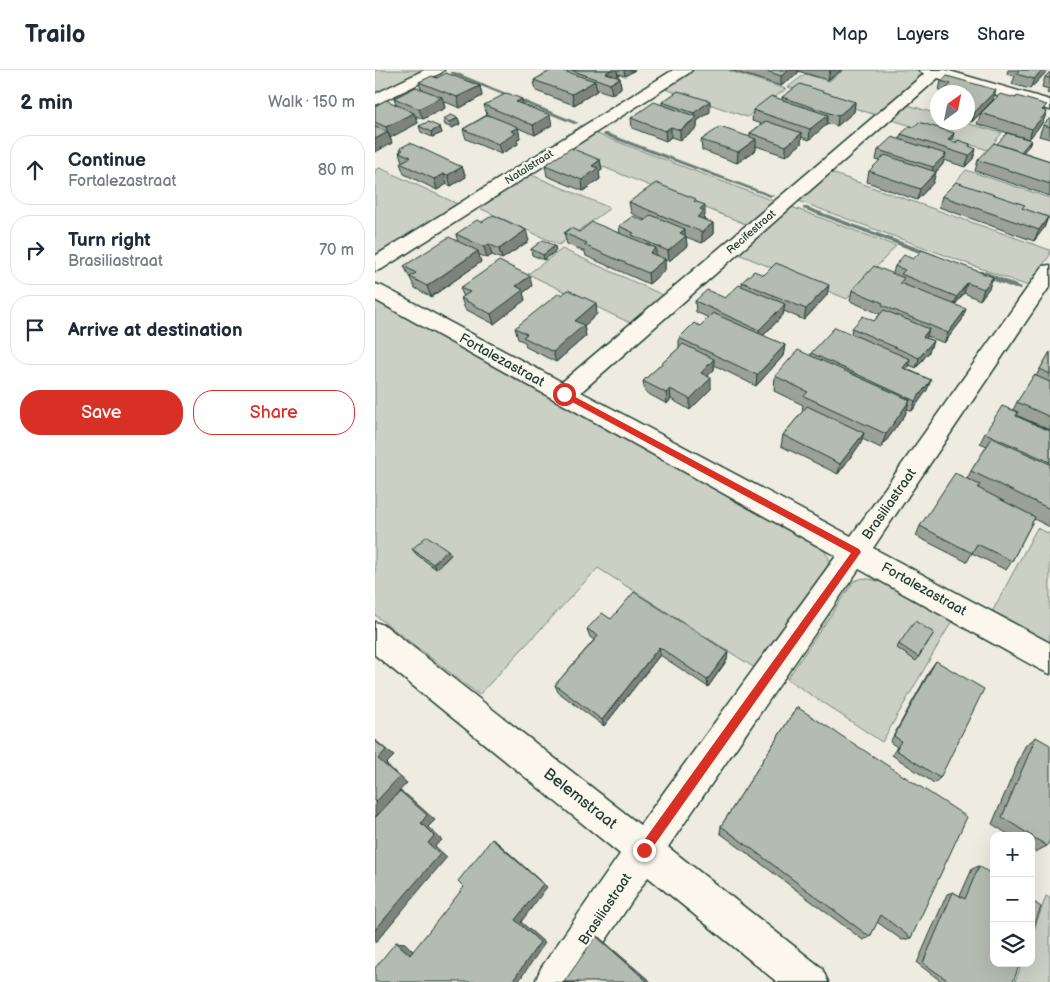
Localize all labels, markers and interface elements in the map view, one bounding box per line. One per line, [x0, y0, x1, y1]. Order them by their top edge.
text: Trailo [25, 20, 85, 49]
text: Map [832, 24, 868, 45]
text: Layers [896, 24, 949, 45]
text: Share [977, 24, 1025, 45]
north arrow [930, 85, 975, 130]
text: 2 min [20, 90, 73, 115]
text: Walk · 150 m [268, 93, 355, 112]
street label: Natalstraat [502, 147, 556, 187]
text: Continue [68, 149, 146, 172]
icon: ahead [21, 156, 49, 184]
text: 80 m [318, 161, 354, 180]
text: Fortalezastraat [68, 172, 176, 191]
street label: Recifestraat [724, 207, 779, 257]
text: Turn right [68, 229, 151, 252]
icon: right [21, 236, 49, 264]
text: 70 m [319, 241, 354, 260]
text: Brasiliastraat [68, 252, 163, 271]
icon: arrive [21, 316, 49, 344]
text: Arrive at destination [68, 319, 243, 342]
street label: Fortalezastraat [456, 330, 548, 391]
route start [553, 383, 576, 406]
button: Save [20, 390, 183, 435]
button: Share [193, 390, 355, 435]
street label: Brasiliastraat [858, 465, 920, 543]
street label: Fortalezastraat [878, 559, 970, 620]
street label: Belemstraat [540, 764, 621, 834]
map controls [990, 832, 1035, 967]
button: + [990, 832, 1035, 877]
route end [633, 839, 656, 862]
street label: Brasiliastraat [575, 869, 636, 948]
button: − [990, 877, 1035, 922]
button: layers [990, 922, 1035, 967]

